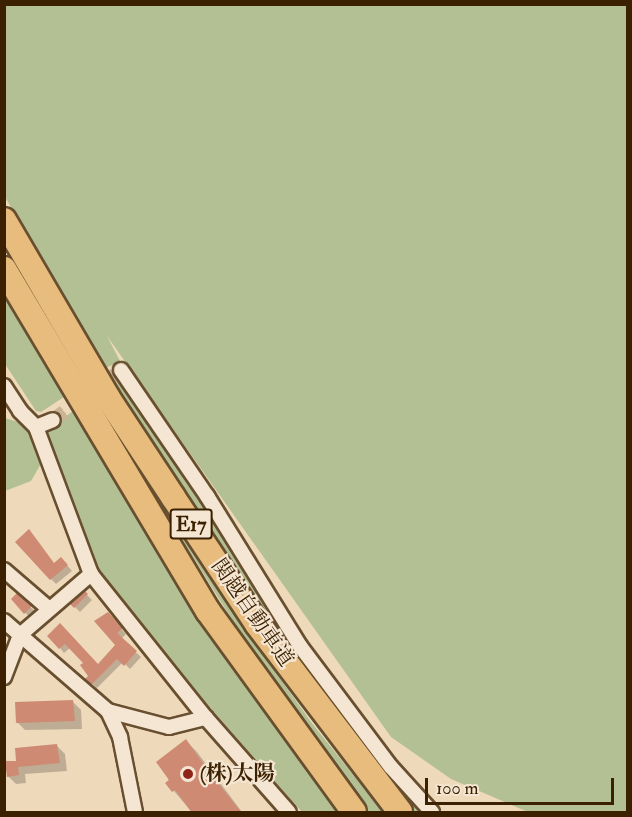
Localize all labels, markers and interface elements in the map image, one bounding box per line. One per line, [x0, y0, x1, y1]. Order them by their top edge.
road number: E17 [168, 507, 213, 541]
street label: 関越自動車道 [206, 554, 298, 672]
place label: (株)太陽 [200, 761, 274, 787]
scale bar [428, 766, 617, 804]
marker: (株)太陽 [181, 767, 195, 781]
text: 100 m [436, 777, 479, 800]

